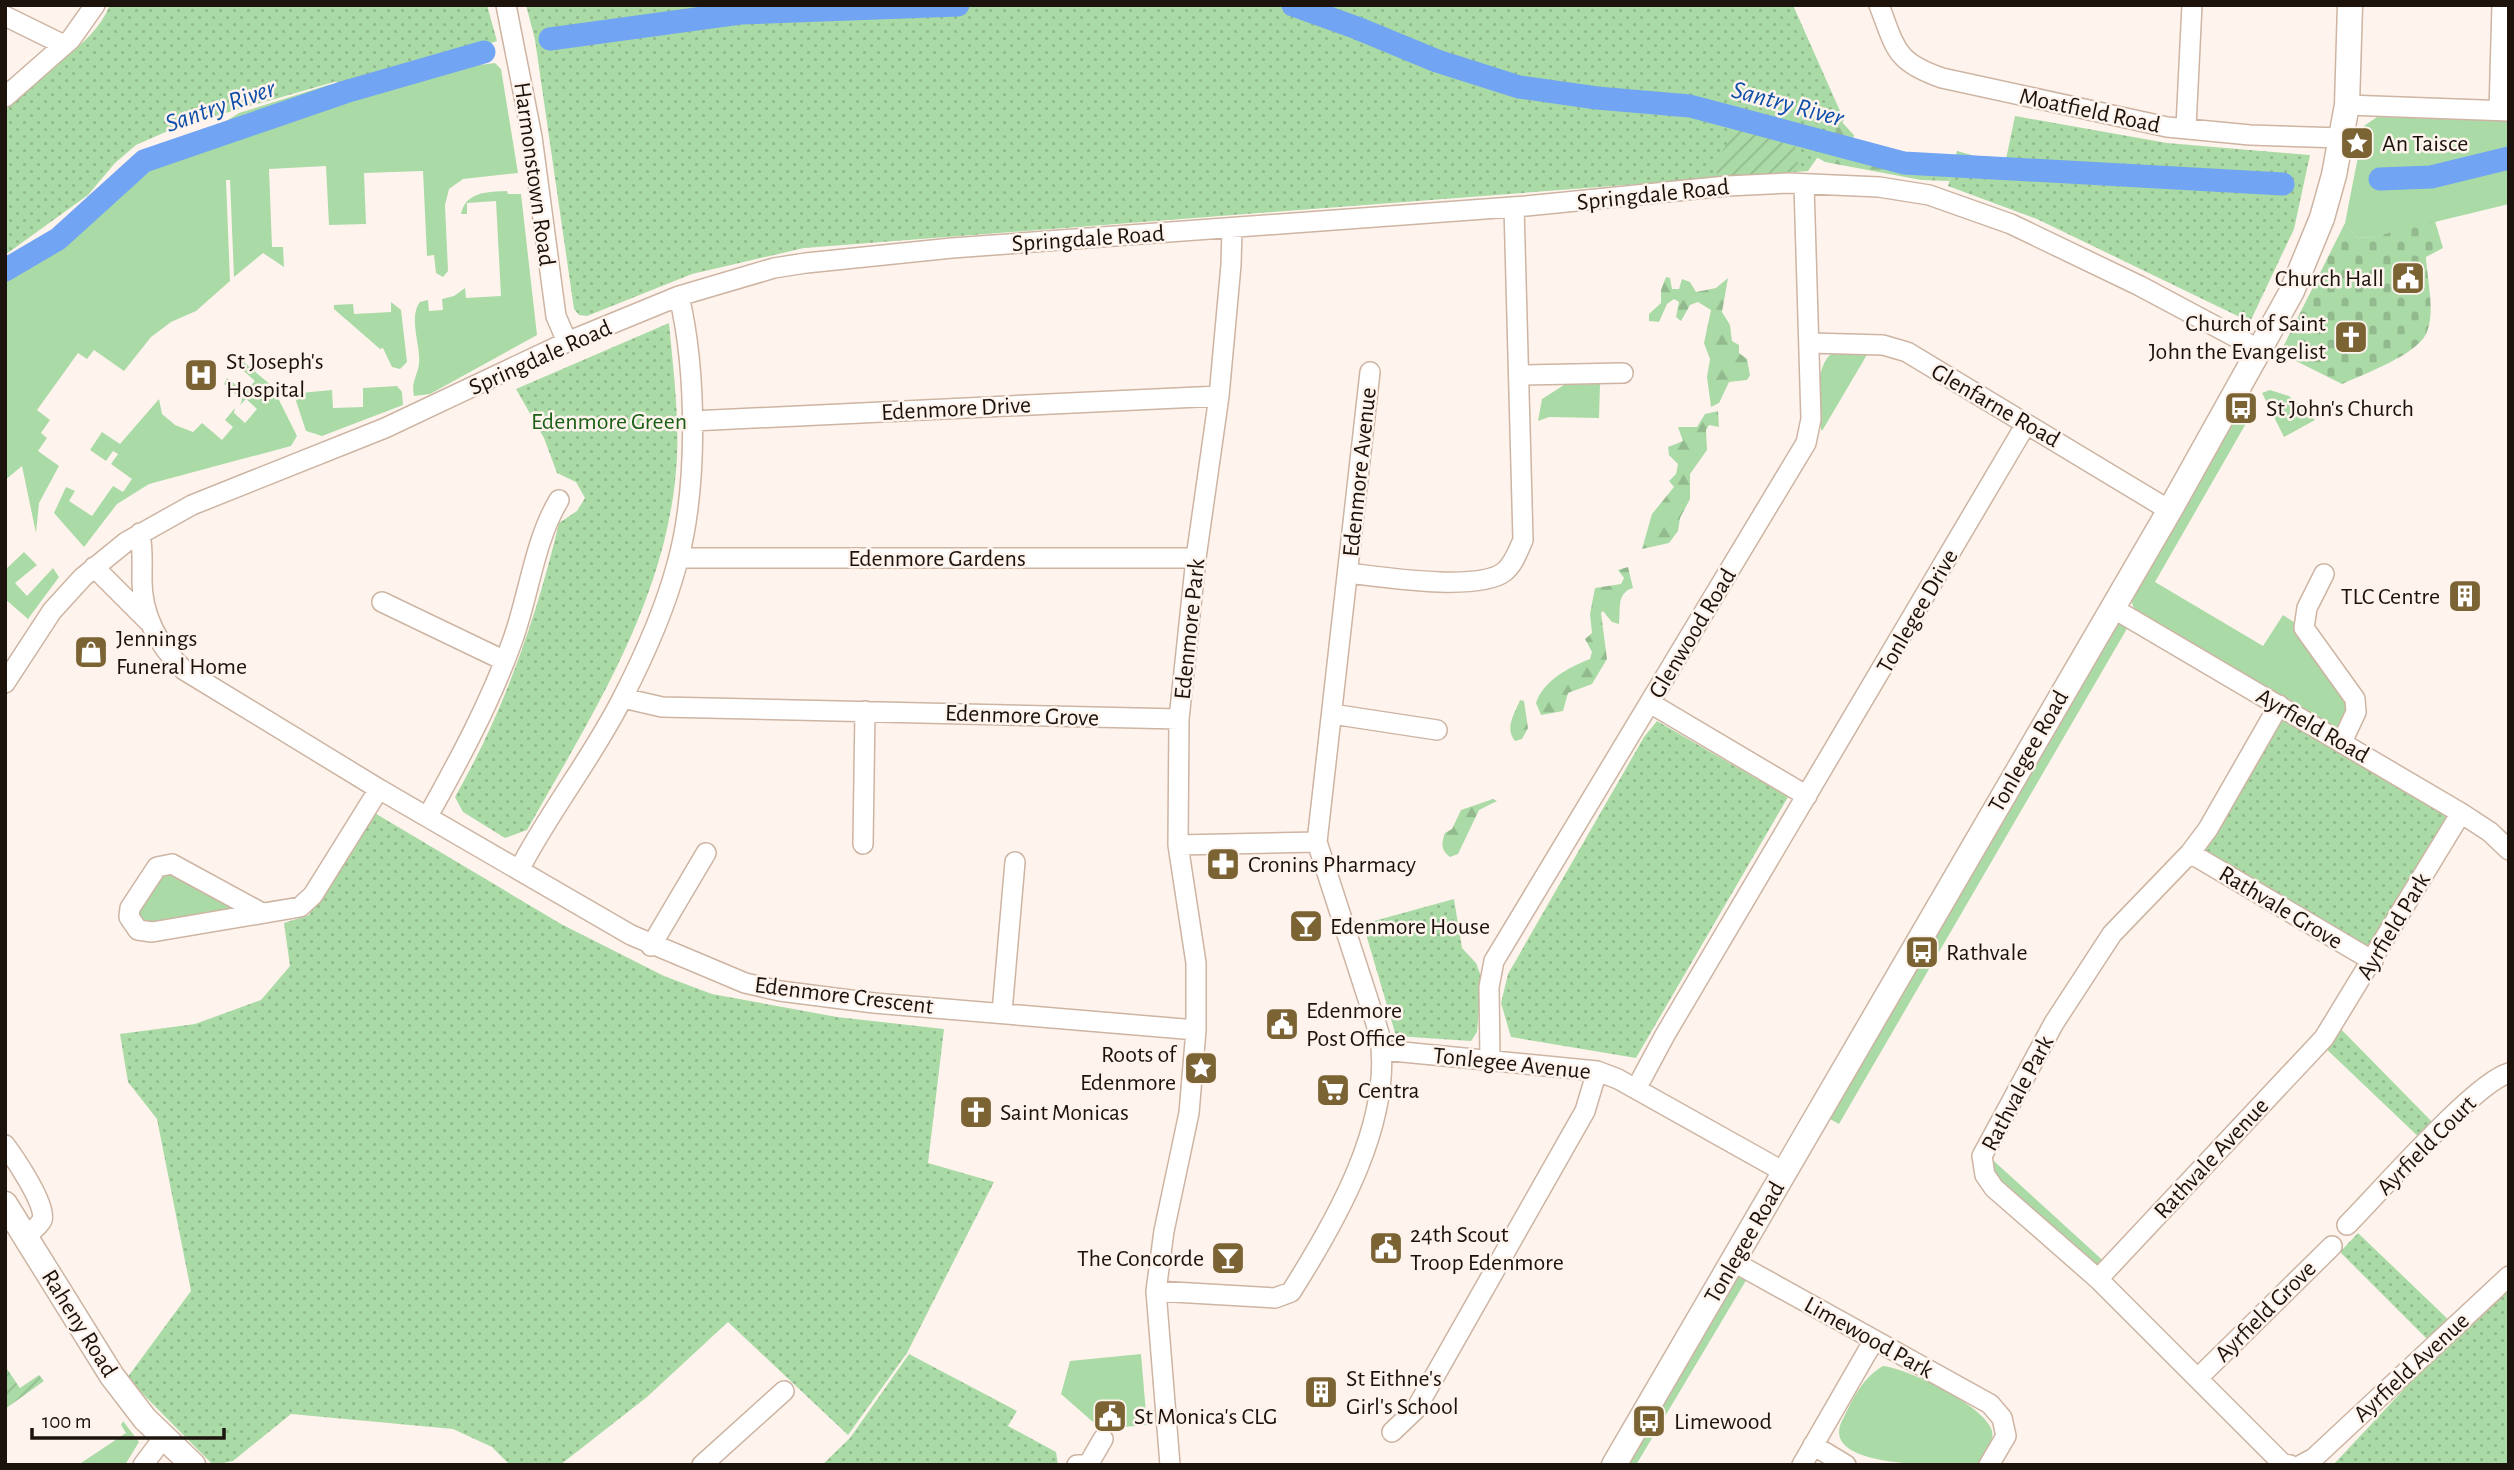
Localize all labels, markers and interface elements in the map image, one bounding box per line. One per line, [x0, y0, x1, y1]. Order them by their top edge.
water label: Santry River [162, 75, 280, 137]
water label: Santry River [1729, 77, 1848, 132]
street label: Harmonstown Road [509, 81, 559, 268]
street label: Moatfield Road [2017, 84, 2162, 138]
place icon: An Taisce [2338, 124, 2376, 162]
place label: An Taisce [2382, 132, 2468, 156]
street label: Springdale Road [1576, 175, 1731, 215]
street label: Springdale Road [1011, 222, 1165, 256]
public building icon: Church Hall [2389, 259, 2427, 297]
place label: Church Hall [2275, 267, 2384, 291]
place label: Church of Saint John the Evangelist [2149, 312, 2326, 364]
street label: Springdale Road [466, 316, 615, 400]
church icon: Church of Saint John the Evangelist [2332, 318, 2370, 356]
place label: St Joseph's Hospital [226, 350, 324, 402]
hospital icon: St Joseph's Hospital [182, 356, 220, 394]
street label: Glenfarne Road [1927, 359, 2064, 452]
street label: Edenmore Avenue [1339, 386, 1381, 558]
bus stop icon: St John's Church [2222, 389, 2260, 427]
street label: Edenmore Drive [881, 393, 1032, 425]
place label: St John's Church [2266, 397, 2414, 421]
park label: Edenmore Green [531, 410, 687, 434]
street label: Tonlegee Drive [1873, 546, 1963, 677]
street label: Edenmore Gardens [848, 547, 1026, 571]
street label: Edenmore Park [1171, 557, 1209, 701]
street label: Glenwood Road [1645, 564, 1741, 703]
building icon: TLC Centre [2446, 577, 2484, 615]
place label: TLC Centre [2341, 585, 2440, 609]
place label: Jennings Funeral Home [116, 627, 247, 679]
shop icon: Jennings Funeral Home [72, 633, 110, 671]
street label: Ayrfield Road [2252, 684, 2373, 768]
street label: Tonlegee Road [1984, 686, 2073, 817]
street label: Edenmore Grove [945, 701, 1099, 731]
pharmacy icon: Cronins Pharmacy [1204, 845, 1242, 883]
place label: Cronins Pharmacy [1248, 853, 1416, 877]
street label: Rathvale Grove [2215, 862, 2346, 954]
street label: Ayrfield Park [2353, 869, 2435, 984]
bar icon: Edenmore House [1287, 907, 1325, 945]
place label: Edenmore House [1330, 915, 1490, 939]
bus stop icon: Rathvale [1903, 933, 1941, 971]
place label: Rathvale [1946, 941, 2027, 965]
street label: Edenmore Crescent [753, 973, 935, 1019]
place label: Edenmore Post Office [1306, 999, 1406, 1051]
public building icon: Edenmore Post Office [1263, 1005, 1301, 1043]
street label: Rathvale Park [1978, 1032, 2058, 1155]
place label: Roots of Edenmore [1080, 1043, 1178, 1095]
street label: Tonlegee Avenue [1432, 1044, 1592, 1084]
place icon: Roots of Edenmore [1182, 1049, 1220, 1087]
supermarket icon: Centra [1314, 1071, 1352, 1109]
place label: Centra [1358, 1079, 1420, 1103]
street label: Ayrfield Court [2373, 1091, 2481, 1200]
church icon: Saint Monicas [957, 1093, 995, 1131]
street label: Rathvale Avenue [2150, 1094, 2273, 1224]
place label: Saint Monicas [1000, 1101, 1129, 1125]
street label: Tonlegee Road [1700, 1177, 1789, 1308]
place label: 24th Scout Troop Edenmore [1410, 1223, 1564, 1275]
public building icon: 24th Scout Troop Edenmore [1367, 1229, 1405, 1267]
bar icon: The Concorde [1209, 1239, 1247, 1277]
place label: The Concorde [1077, 1247, 1204, 1271]
street label: Ayrfield Grove [2211, 1257, 2321, 1367]
street label: Raheny Road [37, 1266, 121, 1381]
street label: Limewood Park [1800, 1293, 1937, 1383]
street label: Ayrfield Avenue [2349, 1308, 2474, 1427]
place label: St Eithne's Girl's School [1346, 1367, 1459, 1419]
building icon: St Eithne's Girl's School [1302, 1373, 1340, 1411]
scale bar [32, 1396, 224, 1440]
public building icon: St Monica's CLG [1091, 1397, 1129, 1435]
bus stop icon: Limewood [1630, 1402, 1668, 1440]
place label: St Monica's CLG [1134, 1405, 1277, 1429]
place label: Limewood [1674, 1410, 1772, 1434]
text: 100 m [42, 1411, 92, 1432]

